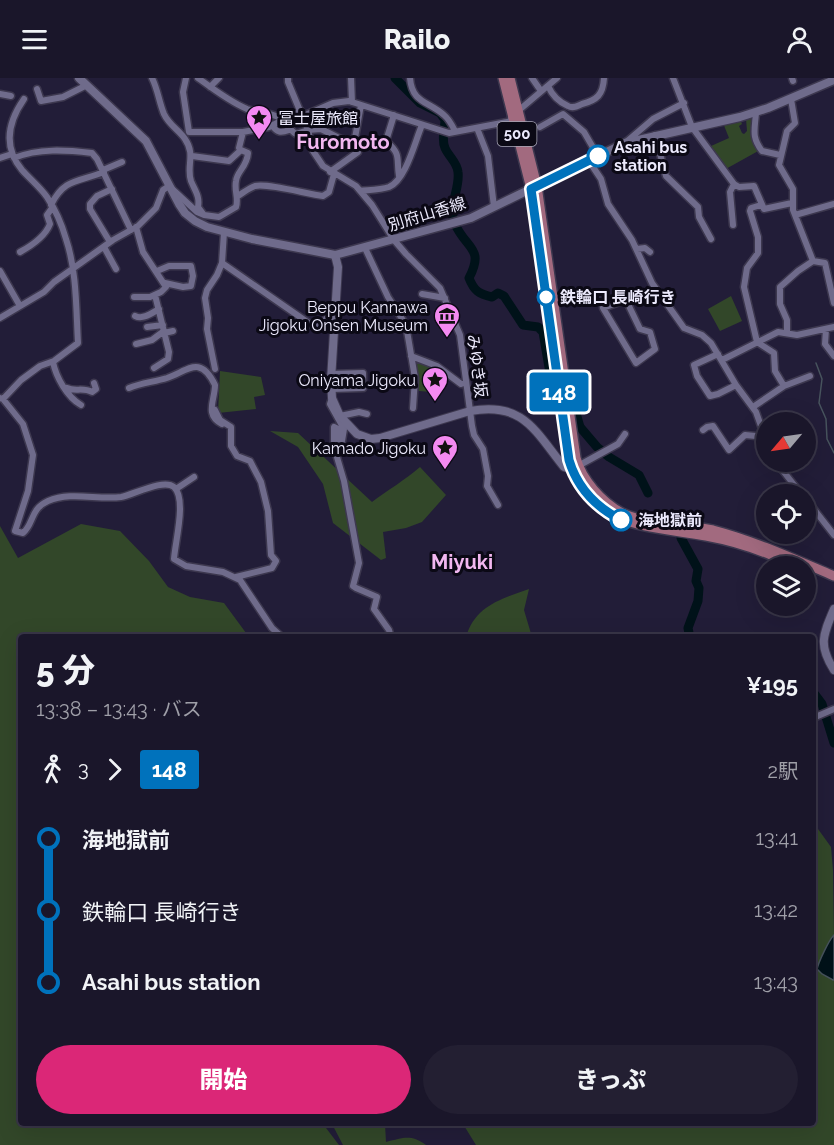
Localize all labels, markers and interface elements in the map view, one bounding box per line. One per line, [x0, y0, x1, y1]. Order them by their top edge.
icon: menu [18, 23, 51, 56]
icon: person [783, 23, 816, 56]
text: Railo [384, 24, 450, 55]
place icon: 冨士屋旅館 [244, 103, 274, 141]
place label: 冨士屋旅館 [278, 109, 358, 128]
road number: 500 [498, 122, 536, 146]
district label: Furomoto [296, 130, 390, 154]
place label: Asahi bus station [614, 138, 687, 175]
marker: Asahi bus station [587, 145, 609, 167]
street label: 別府山香線 [386, 193, 468, 235]
marker: 鉄輪口 長崎行き [537, 288, 555, 306]
place label: 鉄輪口 長崎行き [560, 288, 676, 307]
place label: Beppu Kannawa Jigoku Onsen Museum [259, 298, 428, 335]
museum icon: Beppu Kannawa Jigoku Onsen Museum [432, 301, 462, 339]
street label: みゆき坂 [463, 333, 491, 399]
place icon: Oniyama Jigoku [420, 365, 450, 403]
place label: Oniyama Jigoku [298, 371, 416, 390]
line badge: 148 [524, 372, 594, 412]
text: 148 [541, 380, 577, 405]
north arrow [756, 412, 816, 472]
map controls [756, 412, 816, 616]
place icon: Kamado Jigoku [430, 433, 460, 471]
place label: Kamado Jigoku [312, 439, 426, 458]
button: locate [756, 484, 816, 544]
marker: 海地獄前 [610, 509, 632, 531]
place label: 海地獄前 [638, 511, 702, 530]
district label: Miyuki [431, 550, 493, 574]
button: layers [756, 556, 816, 616]
text: 5 分 [36, 651, 95, 690]
text: ¥195 [746, 672, 798, 698]
text: 13:38 – 13:43 · バス [36, 697, 202, 721]
icon: walk [36, 753, 69, 786]
icon: forward [98, 753, 131, 786]
text: 3 [78, 757, 89, 781]
text: 148 [152, 757, 187, 782]
text: 2駅 [768, 759, 798, 783]
text: 13:41 [756, 826, 798, 850]
text: 海地獄前 [82, 827, 170, 853]
text: 13:42 [754, 898, 798, 922]
text: 鉄輪口 長崎行き [82, 899, 242, 925]
text: Asahi bus station [82, 969, 260, 995]
text: 13:43 [753, 970, 798, 994]
button: 開始 [36, 1045, 411, 1114]
button: きっぷ [423, 1045, 798, 1114]

